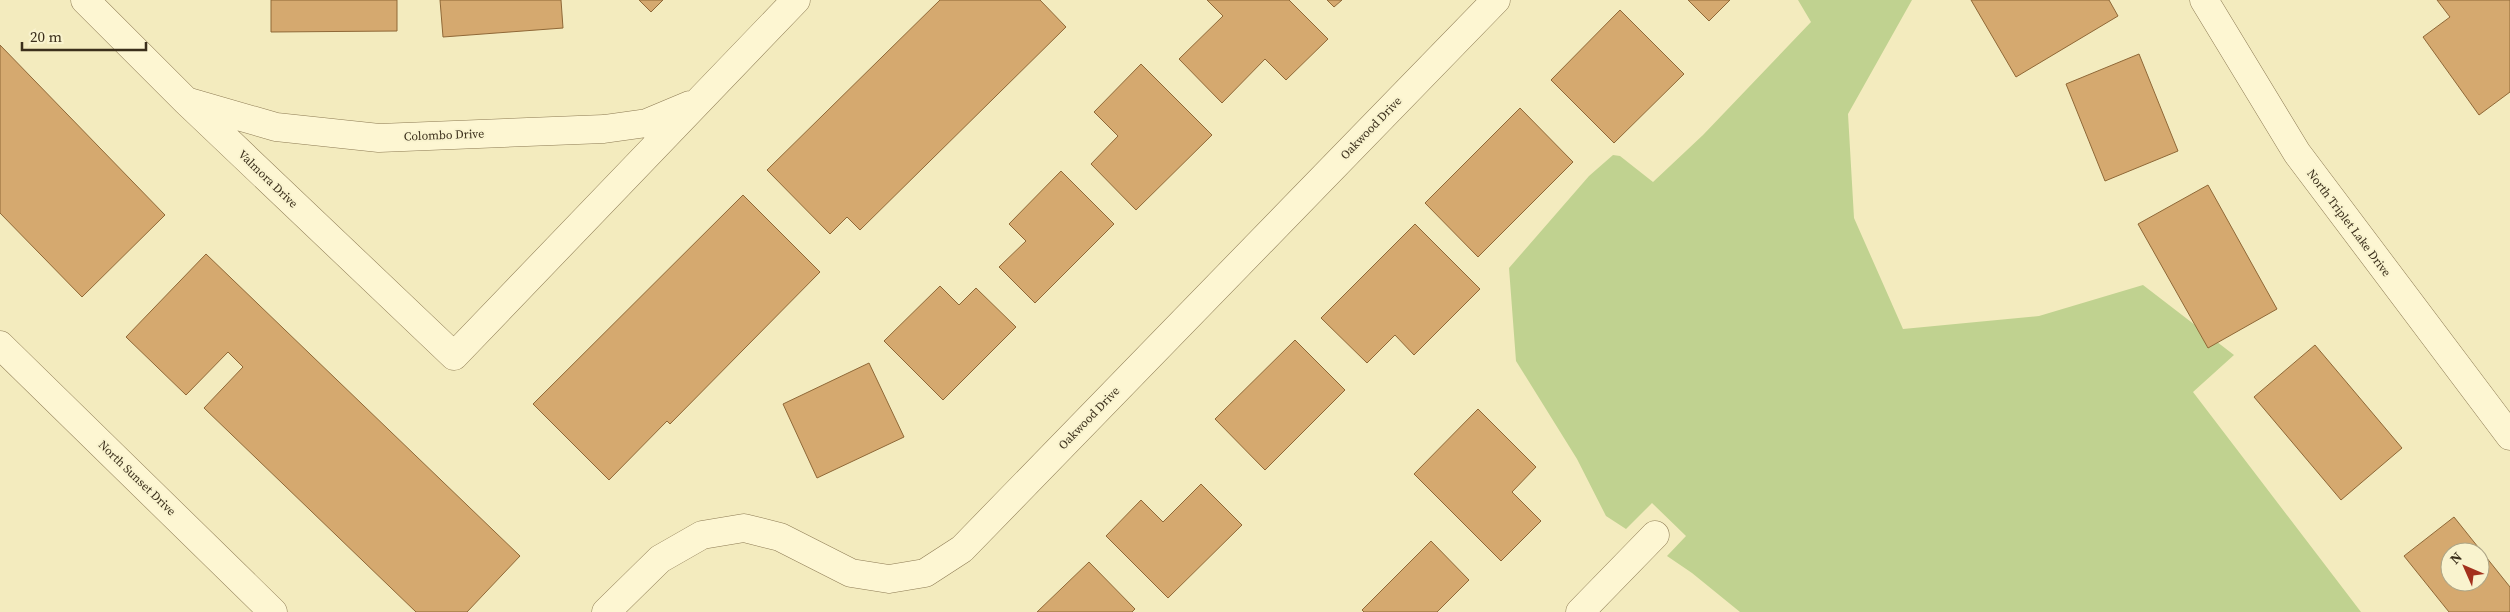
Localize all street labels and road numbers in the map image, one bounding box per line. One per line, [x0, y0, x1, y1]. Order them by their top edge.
street label: Oakwood Drive [1337, 93, 1405, 163]
street label: Colombo Drive [404, 126, 484, 144]
street label: Valmora Drive [235, 147, 301, 211]
street label: North Triplet Lake Drive [2303, 166, 2395, 280]
street label: Oakwood Drive [1055, 383, 1123, 453]
street label: North Sunset Drive [95, 437, 179, 519]

